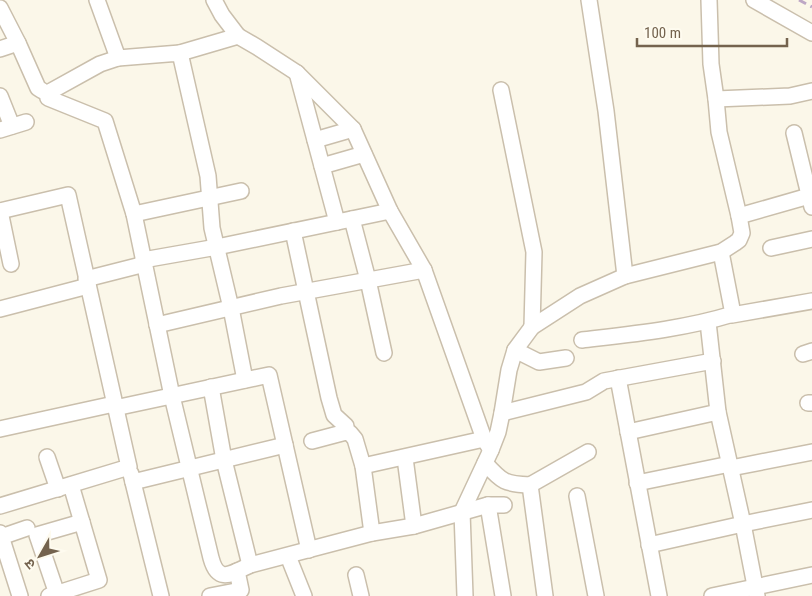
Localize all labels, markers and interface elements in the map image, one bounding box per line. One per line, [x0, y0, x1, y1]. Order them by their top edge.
scale bar [637, 15, 787, 47]
text: 100 m [644, 24, 681, 42]
north arrow [15, 531, 65, 581]
text: उ [21, 555, 39, 572]

